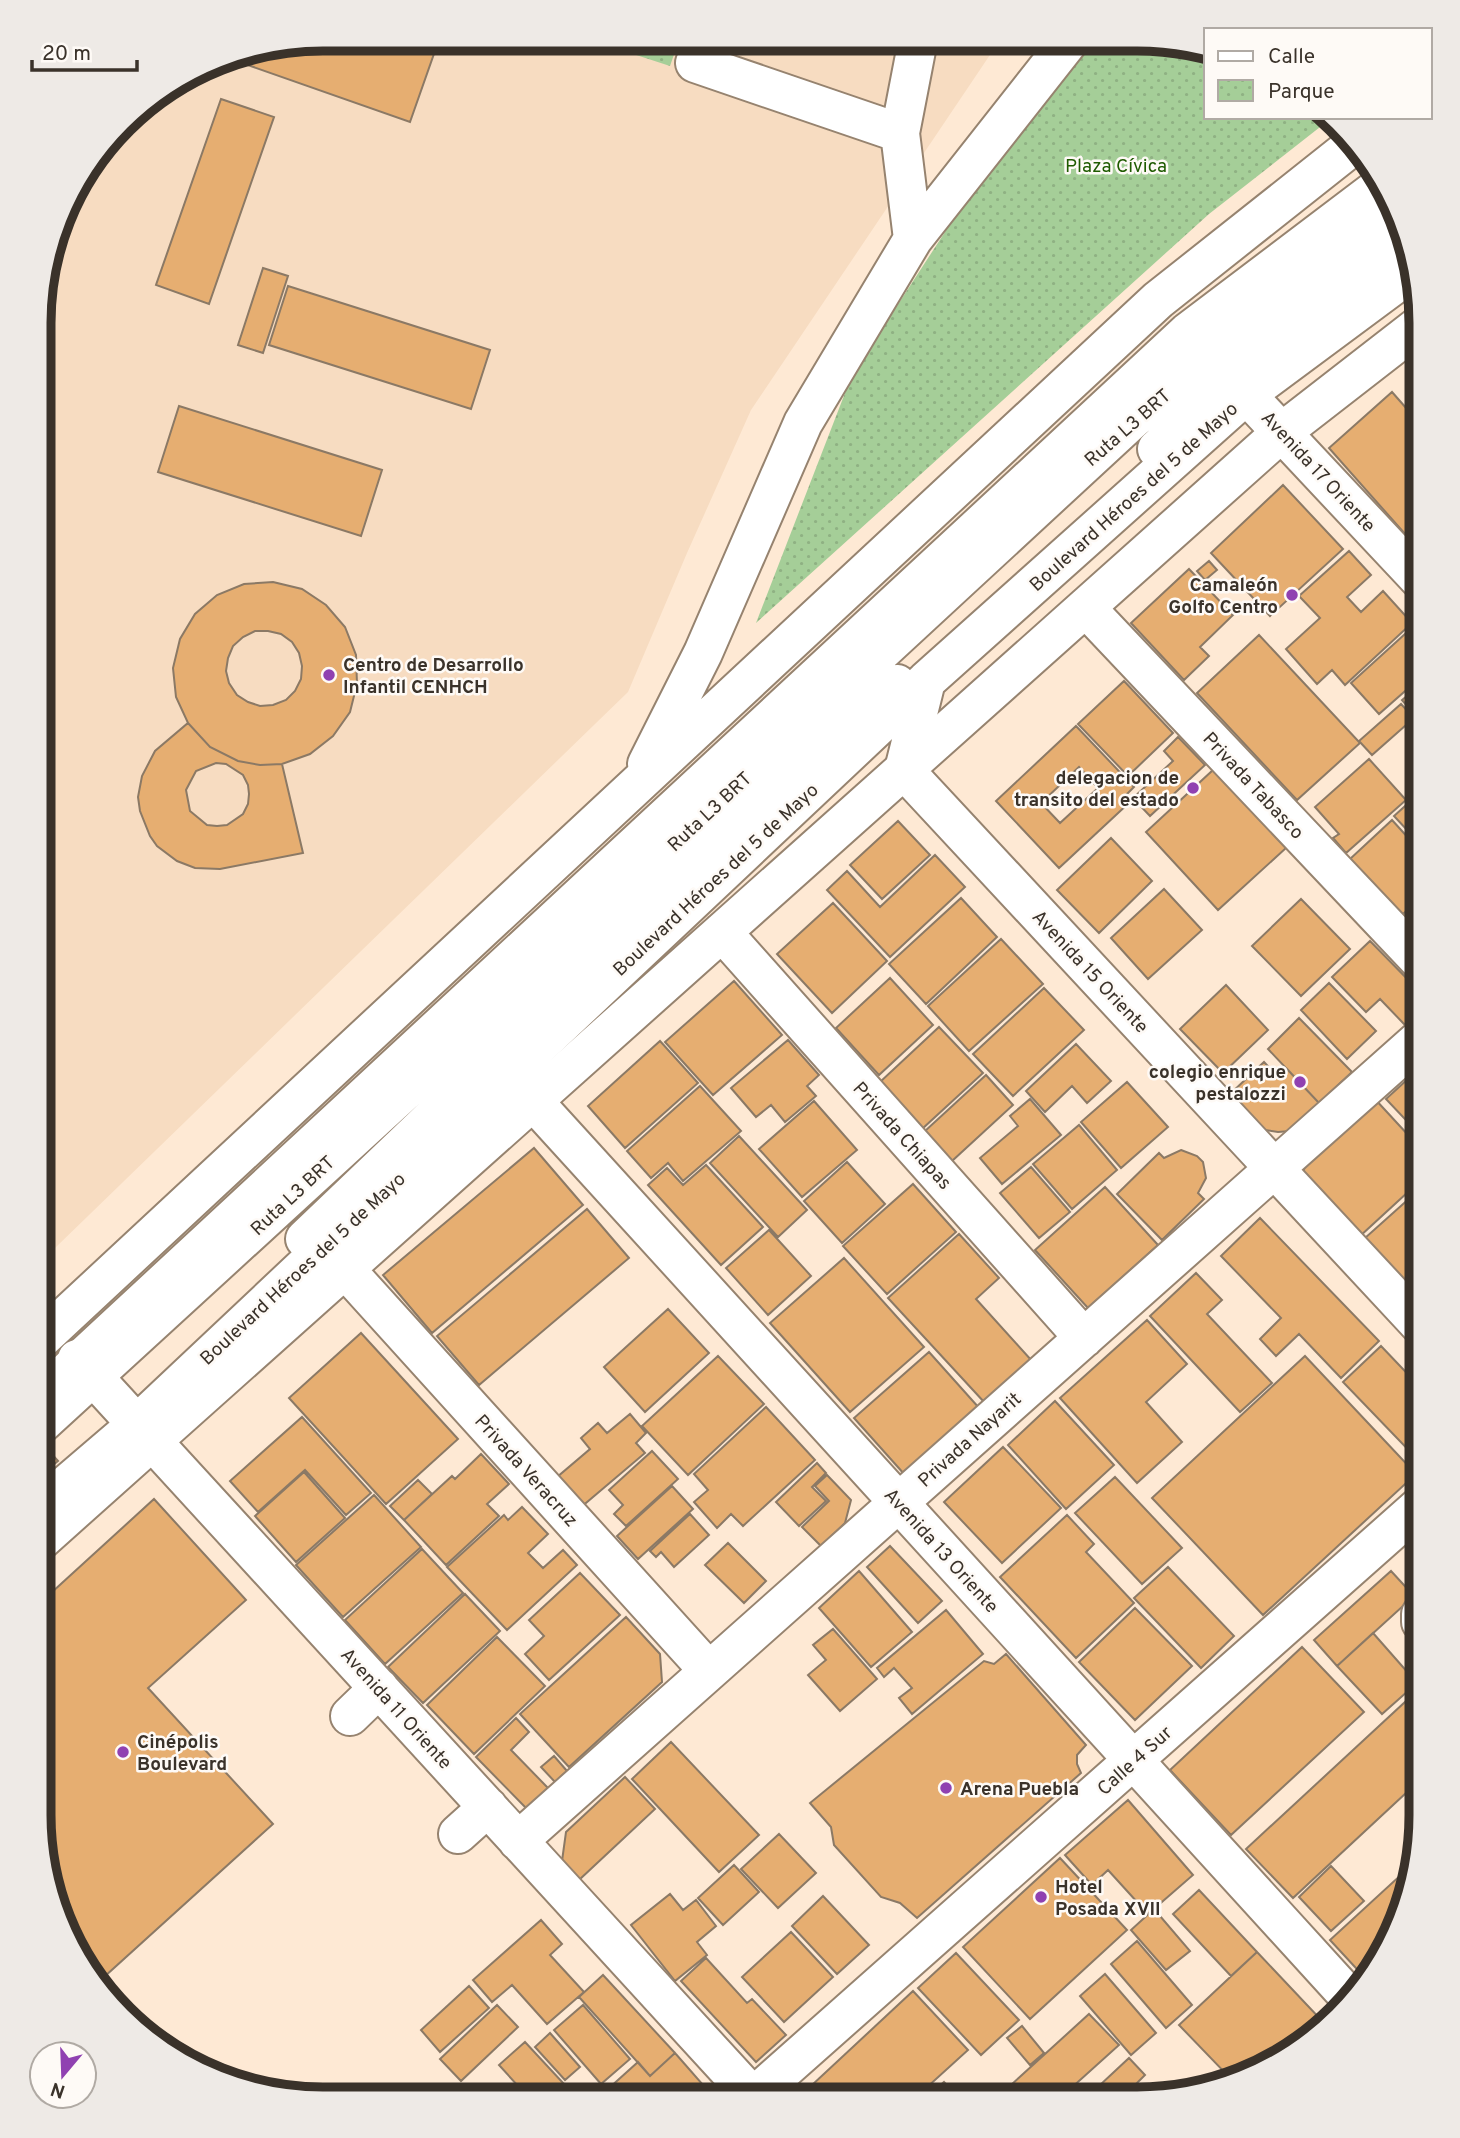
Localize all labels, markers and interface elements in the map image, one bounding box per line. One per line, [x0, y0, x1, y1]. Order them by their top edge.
scale bar [32, 28, 136, 72]
legend [1204, 28, 1432, 119]
text: 20 m [42, 41, 91, 68]
text: Calle [1268, 44, 1315, 71]
text: Parque [1268, 79, 1335, 106]
park label: Plaza Cívica [1065, 155, 1167, 179]
street label: Ruta L3 BRT [1080, 384, 1176, 473]
street label: Boulevard Héroes del 5 de Mayo [1025, 397, 1244, 598]
street label: Avenida 17 Oriente [1255, 407, 1380, 538]
place label: Camaleón Golfo Centro [1168, 574, 1278, 620]
marker: Camaleón Golfo Centro [1284, 587, 1300, 603]
place label: Centro de Desarrollo Infantil CENHCH [343, 654, 524, 700]
marker: Centro de Desarrollo Infantil CENHCH [321, 667, 337, 683]
street label: Privada Tabasco [1197, 728, 1308, 845]
street label: Ruta L3 BRT [663, 767, 758, 858]
place label: delegacion de transito del estado [1014, 767, 1179, 813]
street label: Boulevard Héroes del 5 de Mayo [609, 779, 824, 982]
marker: delegacion de transito del estado [1185, 780, 1201, 796]
street label: Avenida 15 Oriente [1026, 906, 1153, 1039]
place label: colegio enrique pestalozzi [1149, 1061, 1286, 1107]
marker: colegio enrique pestalozzi [1292, 1074, 1308, 1090]
street label: Privada Chiapas [847, 1077, 956, 1195]
street label: Ruta L3 BRT [246, 1151, 341, 1242]
street label: Boulevard Héroes del 5 de Mayo [196, 1168, 411, 1371]
street label: Privada Nayarit [914, 1388, 1027, 1493]
street label: Privada Veracruz [469, 1410, 582, 1533]
street label: Avenida 13 Oriente [878, 1484, 1003, 1619]
street label: Avenida 11 Oriente [335, 1644, 456, 1775]
street label: Calle 4 Sur [1093, 1721, 1178, 1801]
place label: Cinépolis Boulevard [137, 1731, 227, 1777]
marker: Cinépolis Boulevard [115, 1744, 131, 1760]
place label: Arena Puebla [960, 1778, 1079, 1802]
marker: Arena Puebla [938, 1780, 954, 1796]
place label: Hotel Posada XVII [1055, 1876, 1161, 1922]
marker: Hotel Posada XVII [1033, 1889, 1049, 1905]
north arrow [28, 2040, 98, 2110]
text: N [48, 2076, 68, 2103]

